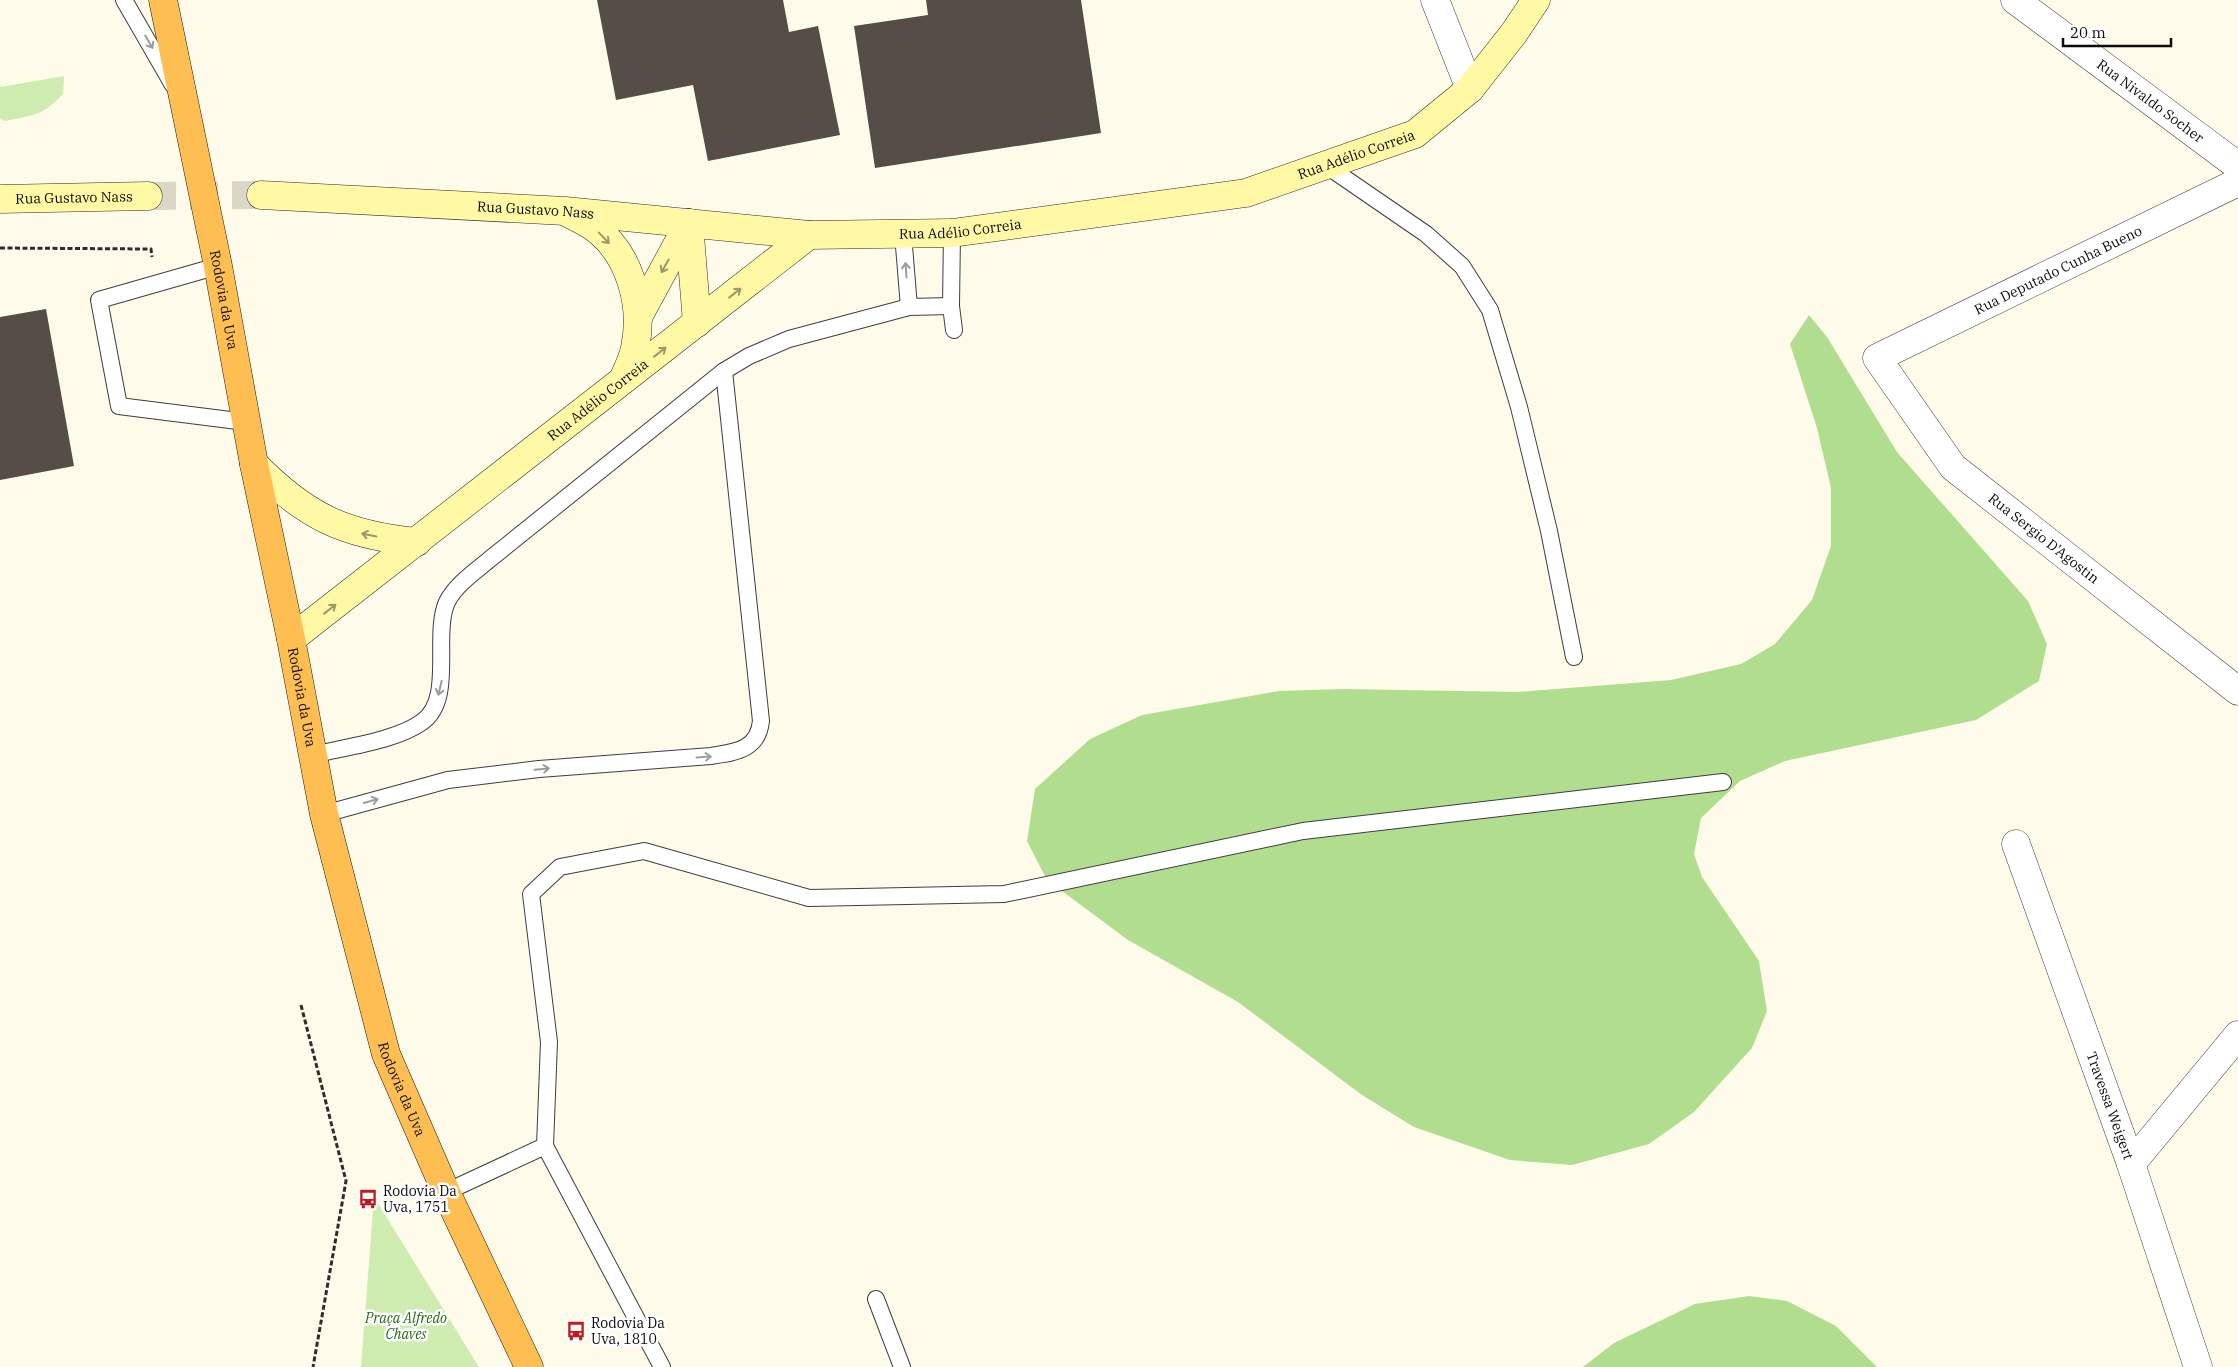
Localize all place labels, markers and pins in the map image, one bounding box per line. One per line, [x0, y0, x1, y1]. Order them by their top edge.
place label: Rodovia Da Uva, 1751 [383, 1182, 457, 1216]
bus stop icon: Rodovia Da Uva, 1751 [357, 1188, 379, 1210]
place label: Rodovia Da Uva, 1810 [591, 1314, 665, 1348]
bus stop icon: Rodovia Da Uva, 1810 [565, 1320, 587, 1342]

